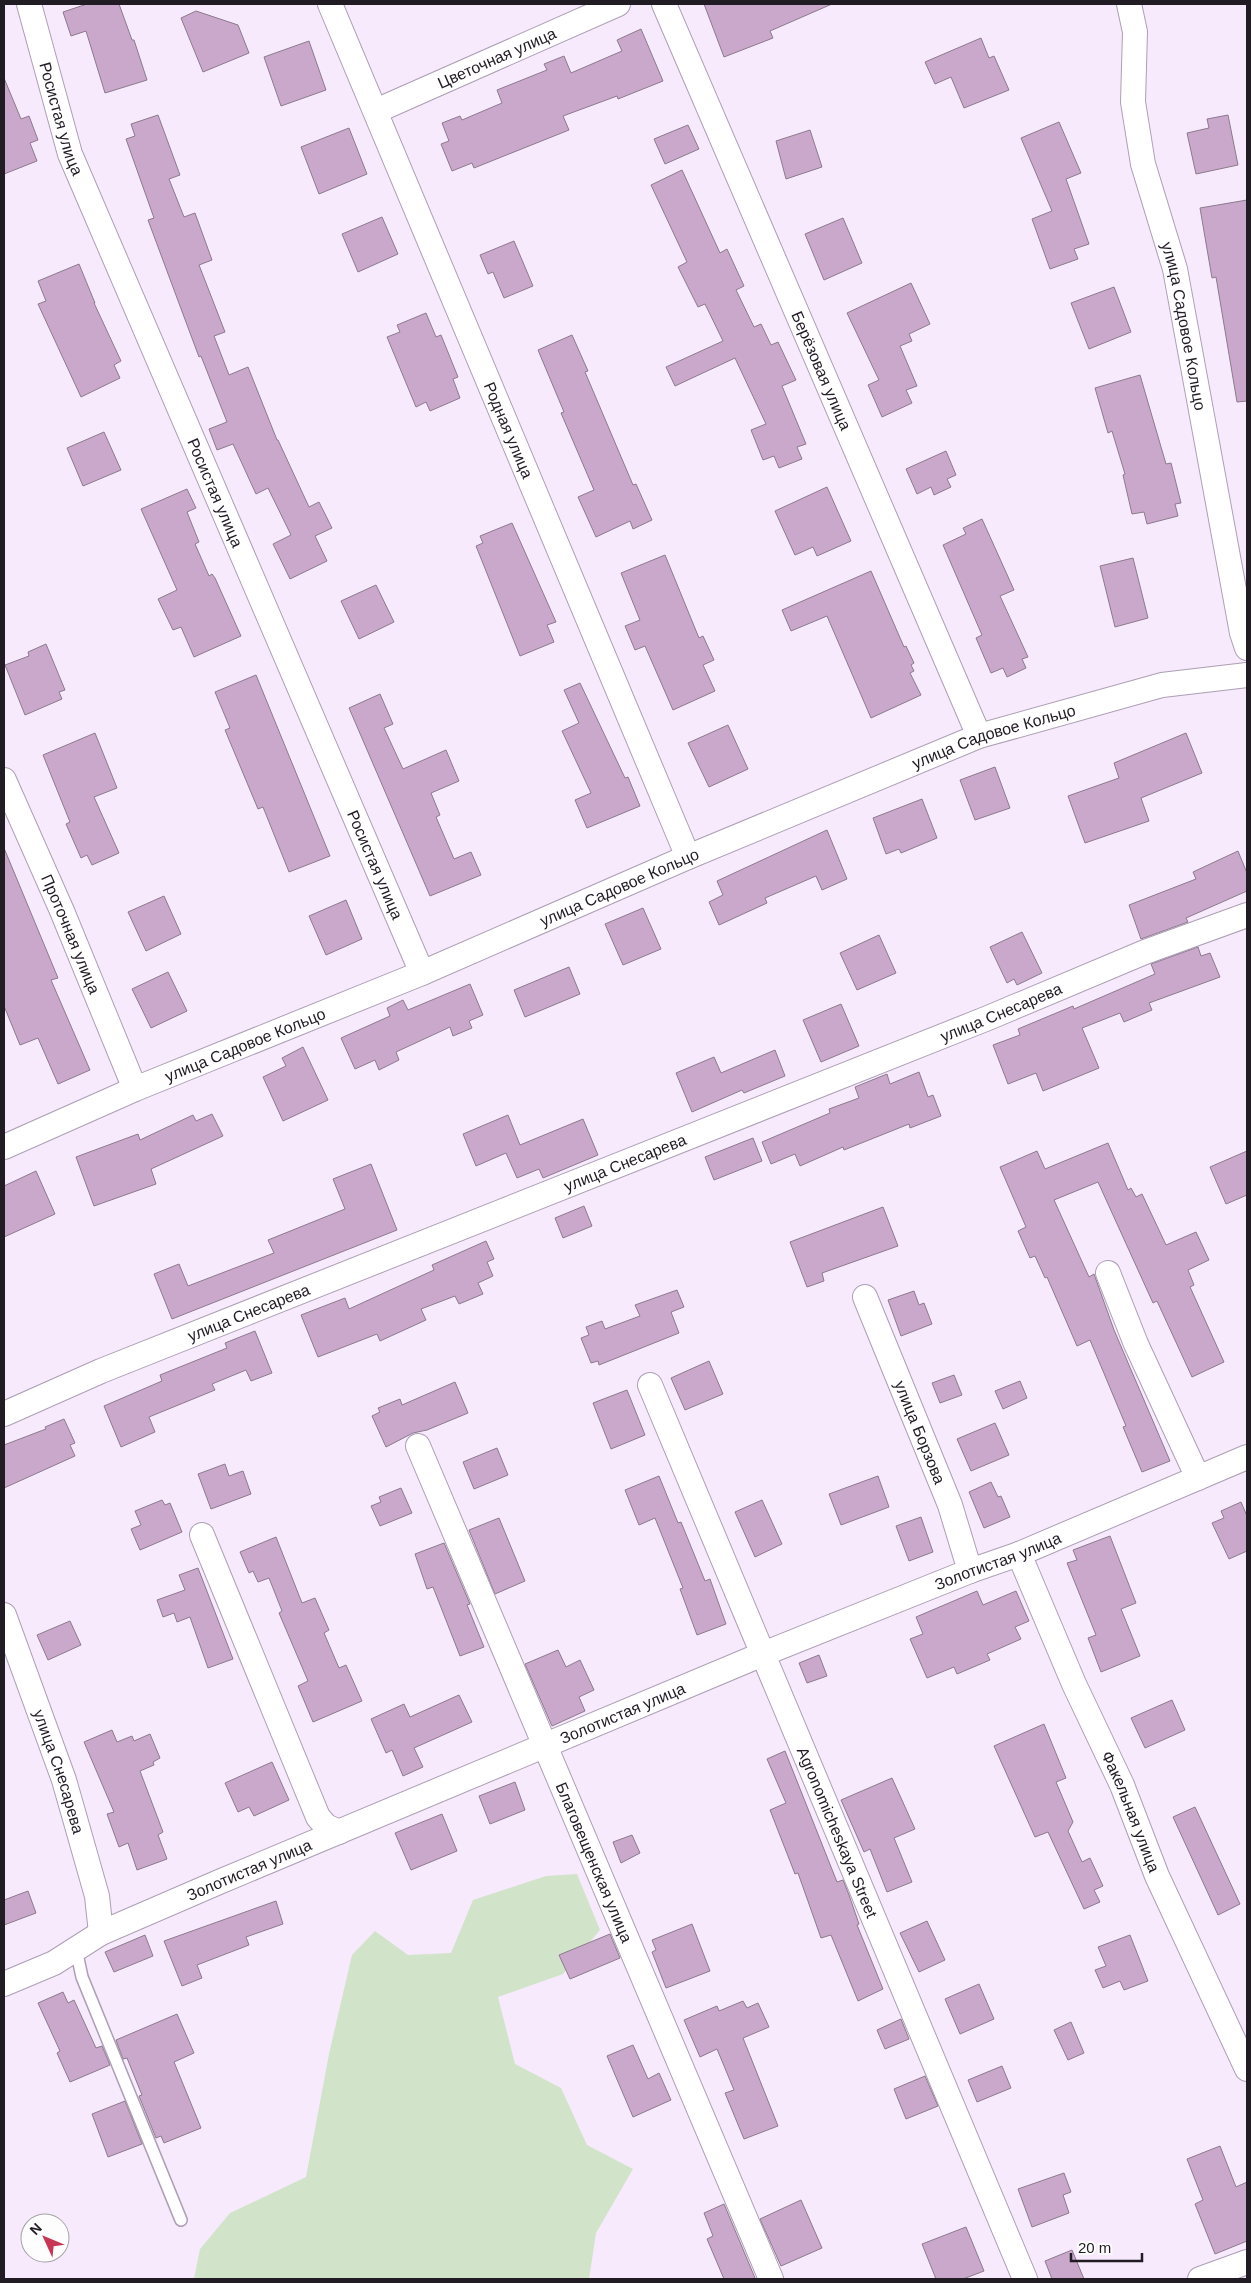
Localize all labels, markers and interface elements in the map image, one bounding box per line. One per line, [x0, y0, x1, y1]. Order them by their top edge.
street label: Цветочная улица [435, 24, 559, 91]
street label: Росистая улица [37, 60, 87, 178]
street label: улица Садовое Кольцо [1159, 240, 1209, 412]
street label: Берёзовая улица [789, 309, 855, 433]
street label: Родная улица [481, 379, 537, 481]
street label: Росистая улица [185, 435, 246, 550]
street label: улица Садовое Кольцо [909, 701, 1077, 771]
street label: Росистая улица [345, 808, 406, 922]
street label: улица Садовое Кольцо [537, 845, 701, 929]
street label: Проточная улица [38, 872, 104, 996]
street label: улица Снесарева [938, 979, 1064, 1045]
street label: улица Садовое Кольцо [162, 1004, 328, 1085]
street label: улица Снесарева [562, 1131, 688, 1194]
street label: улица Снесарева [185, 1280, 312, 1344]
street label: улица Борзова [892, 1378, 949, 1486]
street label: Золотистая улица [932, 1529, 1063, 1593]
street label: Золотистая улица [557, 1679, 688, 1747]
street label: улица Снесарева [31, 1707, 87, 1836]
street label: Agronomicheskaya Street [794, 1744, 881, 1921]
street label: Факельная улица [1099, 1748, 1163, 1875]
street label: Благовещенская улица [553, 1780, 636, 1945]
street label: Золотистая улица [184, 1836, 314, 1903]
north arrow [20, 2213, 70, 2263]
text: N [26, 2220, 45, 2238]
scale bar [1071, 2230, 1142, 2262]
text: 20 m [1078, 2239, 1111, 2256]

